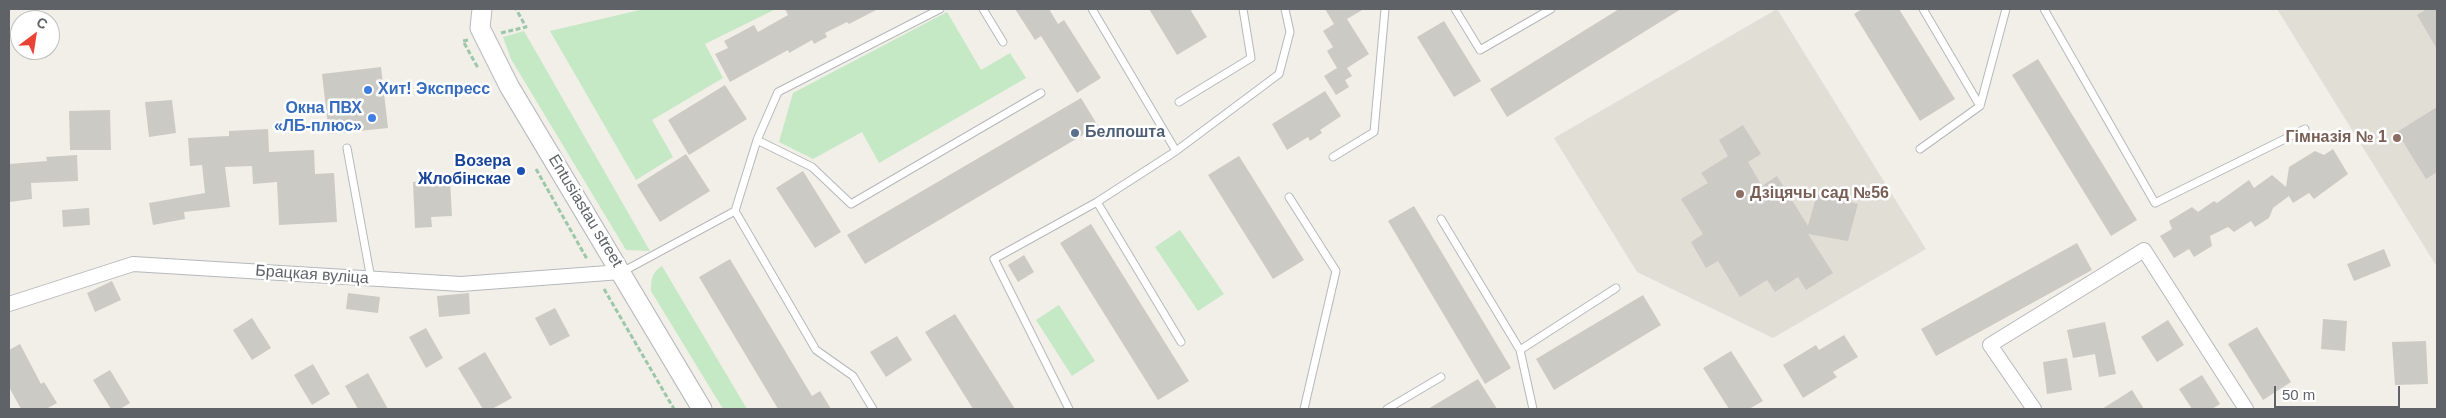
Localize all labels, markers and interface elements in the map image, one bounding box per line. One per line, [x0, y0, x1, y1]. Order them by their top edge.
north arrow [10, 10, 60, 60]
text: С [34, 14, 51, 32]
place label: Хит! Экспресс [378, 80, 490, 100]
marker: Хит! Экспресс [362, 84, 374, 96]
place label: Окна ПВХ «ЛБ-плюс» [274, 99, 362, 137]
marker: Окна ПВХ «ЛБ-плюс» [366, 112, 378, 124]
place label: Белпошта [1085, 123, 1165, 143]
marker: Белпошта [1069, 127, 1081, 139]
place label: Гімназія № 1 [2286, 128, 2387, 148]
marker: Гімназія № 1 [2391, 132, 2403, 144]
street label: Entusiastau street [544, 151, 626, 271]
place label: Возера Жлобінскае [418, 152, 511, 190]
marker: Возера Жлобінскае [515, 165, 527, 177]
place label: Дзіцячы сад №56 [1750, 184, 1889, 204]
marker: Дзіцячы сад №56 [1734, 188, 1746, 200]
street label: Брацкая вуліца [255, 261, 369, 289]
scale bar [2276, 376, 2402, 408]
text: 50 m [2282, 386, 2315, 403]

